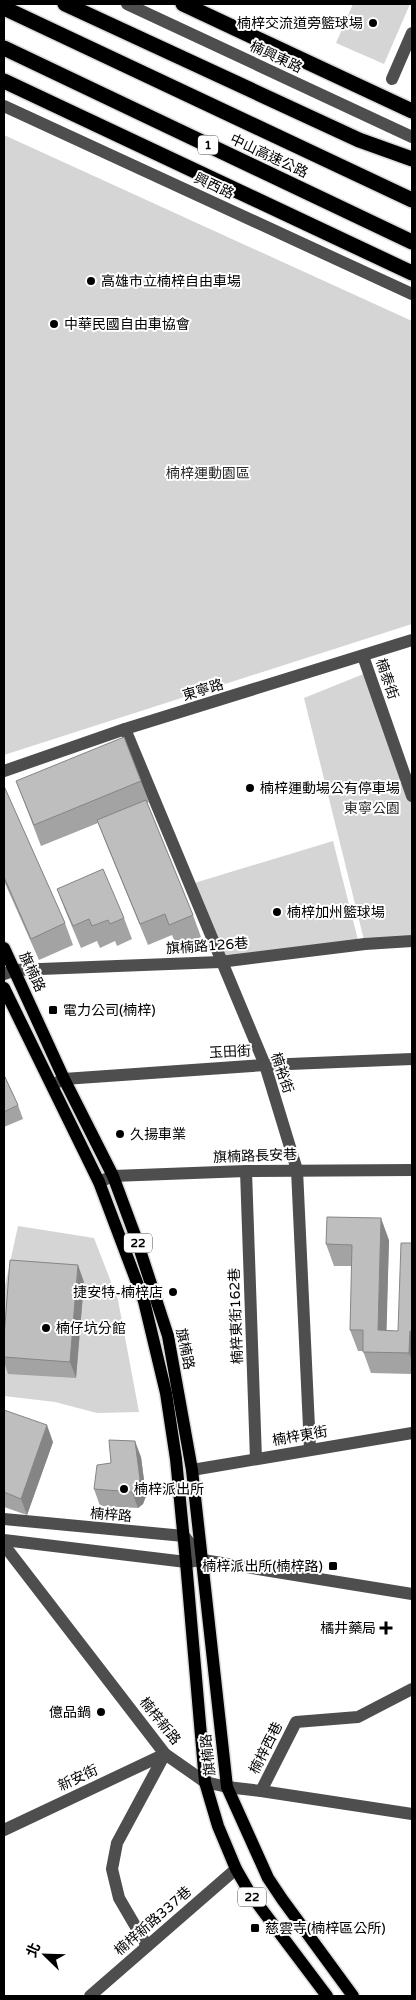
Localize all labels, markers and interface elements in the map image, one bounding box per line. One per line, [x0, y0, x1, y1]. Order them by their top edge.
place label: 楠梓交流道旁籃球場 [237, 15, 363, 32]
marker: 楠梓交流道旁籃球場 [367, 17, 379, 29]
street label: 楠興東路 [247, 37, 305, 77]
street label: 中山高速公路 [227, 131, 311, 181]
road number: 1 [198, 136, 218, 154]
street label: 興西路 [191, 169, 237, 203]
place label: 高雄市立楠梓自由車場 [101, 273, 241, 290]
marker: 高雄市立楠梓自由車場 [85, 275, 97, 287]
place label: 中華民國自由車協會 [64, 316, 190, 333]
marker: 中華民國自由車協會 [48, 318, 60, 330]
park label: 楠梓運動園區 [166, 465, 250, 482]
street label: 楠泰街 [372, 656, 402, 702]
street label: 東寧路 [180, 676, 226, 704]
place label: 楠梓運動場公有停車場 [260, 780, 400, 797]
marker: 楠梓運動場公有停車場 [244, 782, 256, 794]
park label: 東寧公園 [344, 800, 400, 817]
place label: 楠梓加州籃球場 [287, 904, 385, 921]
marker: 楠梓加州籃球場 [271, 906, 283, 918]
street label: 旗楠路126巷 [165, 935, 249, 957]
street label: 旗楠路 [15, 949, 49, 995]
place label: 電力公司(楠梓) [63, 1002, 156, 1019]
marker: 電力公司(楠梓) [47, 1004, 59, 1016]
street label: 玉田街 [209, 1042, 251, 1062]
street label: 楠裕街 [267, 1050, 297, 1096]
place label: 久揚車業 [130, 1126, 186, 1143]
marker: 久揚車業 [114, 1128, 126, 1140]
street label: 旗楠路長安巷 [213, 1146, 297, 1166]
road number: 22 [124, 1234, 152, 1252]
street label: 楠梓東街162巷 [226, 1268, 246, 1364]
place label: 捷安特-楠梓店 [73, 1284, 163, 1301]
marker: 捷安特-楠梓店 [167, 1286, 179, 1298]
place label: 楠仔坑分館 [56, 1320, 126, 1337]
marker: 楠仔坑分館 [40, 1322, 52, 1334]
street label: 旗楠路 [172, 1327, 198, 1371]
street label: 楠梓東街 [271, 1423, 329, 1449]
place label: 楠梓派出所 [134, 1481, 204, 1498]
marker: 楠梓派出所 [118, 1483, 130, 1495]
street label: 楠梓路 [89, 1505, 133, 1525]
place label: 楠梓派出所(楠梓路) [202, 1558, 323, 1575]
marker: 楠梓派出所(楠梓路) [327, 1560, 339, 1572]
place label: 橘井藥局 [320, 1620, 376, 1637]
marker: 橘井藥局 [380, 1622, 392, 1634]
street label: 楠梓新路 [136, 1694, 184, 1748]
place label: 億品鍋 [49, 1704, 91, 1721]
marker: 億品鍋 [95, 1706, 107, 1718]
street label: 楠梓西巷 [246, 1719, 286, 1777]
street label: 旗楠路 [197, 1733, 219, 1777]
street label: 新安街 [55, 1761, 101, 1795]
street label: 楠梓新路337巷 [111, 1883, 195, 1959]
road number: 22 [238, 1888, 266, 1906]
place label: 慈雲寺(楠梓區公所) [265, 1920, 386, 1937]
marker: 慈雲寺(楠梓區公所) [249, 1922, 261, 1934]
north arrow [20, 1930, 70, 1980]
text: 北 [23, 1940, 44, 1960]

